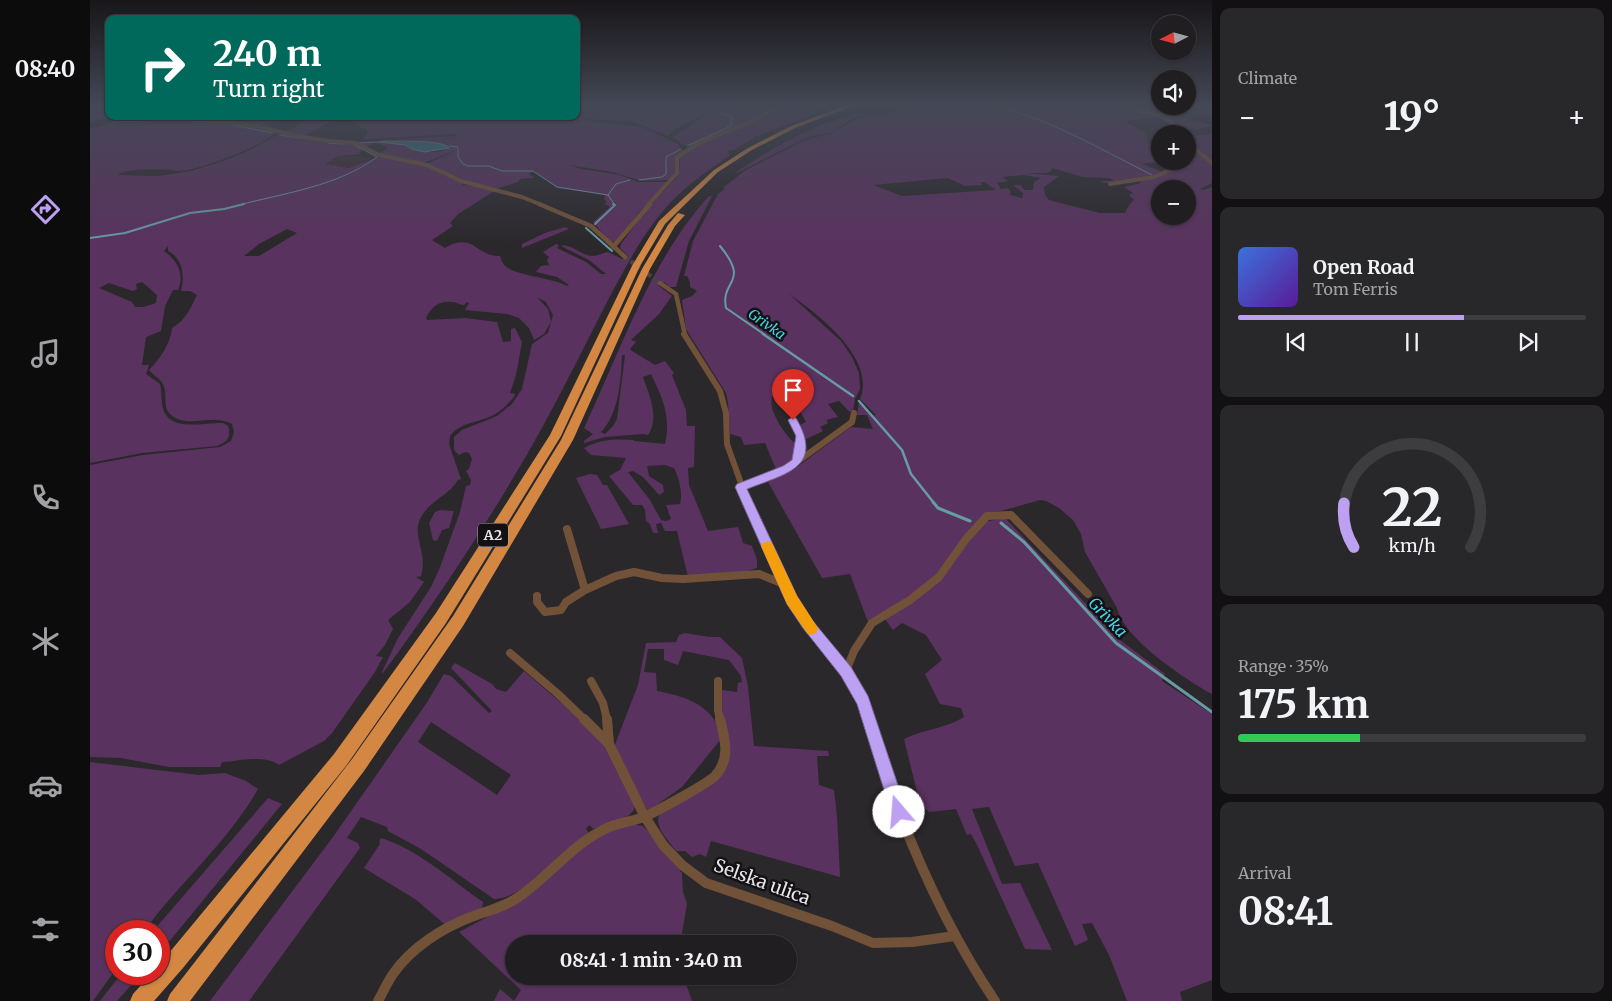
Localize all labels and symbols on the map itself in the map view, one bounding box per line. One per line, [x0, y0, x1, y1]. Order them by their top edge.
north arrow [1151, 15, 1196, 60]
water label: Grivka [745, 305, 789, 343]
pin [772, 369, 814, 420]
road number: A2 [478, 524, 508, 546]
water label: Grivka [1084, 593, 1132, 641]
position arrow [872, 785, 924, 837]
street label: Selska ulica [711, 853, 814, 910]
speed limit sign: 30 [105, 920, 170, 985]

